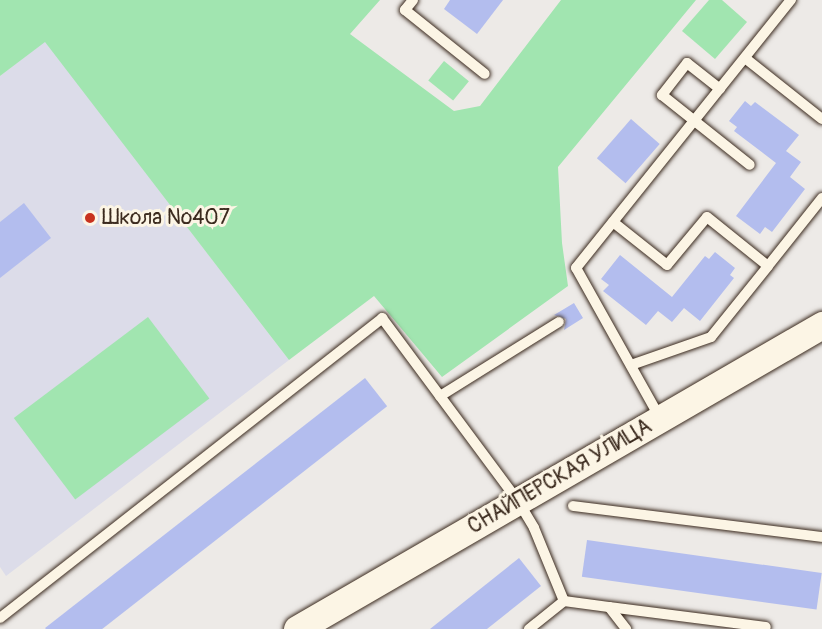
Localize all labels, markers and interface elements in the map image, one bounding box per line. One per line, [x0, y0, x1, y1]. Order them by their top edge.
place label: Школа №407 [102, 205, 230, 231]
marker: Школа №407 [83, 211, 97, 225]
street label: СНАЙПЕРСКАЯ УЛИЦА [464, 414, 656, 540]

